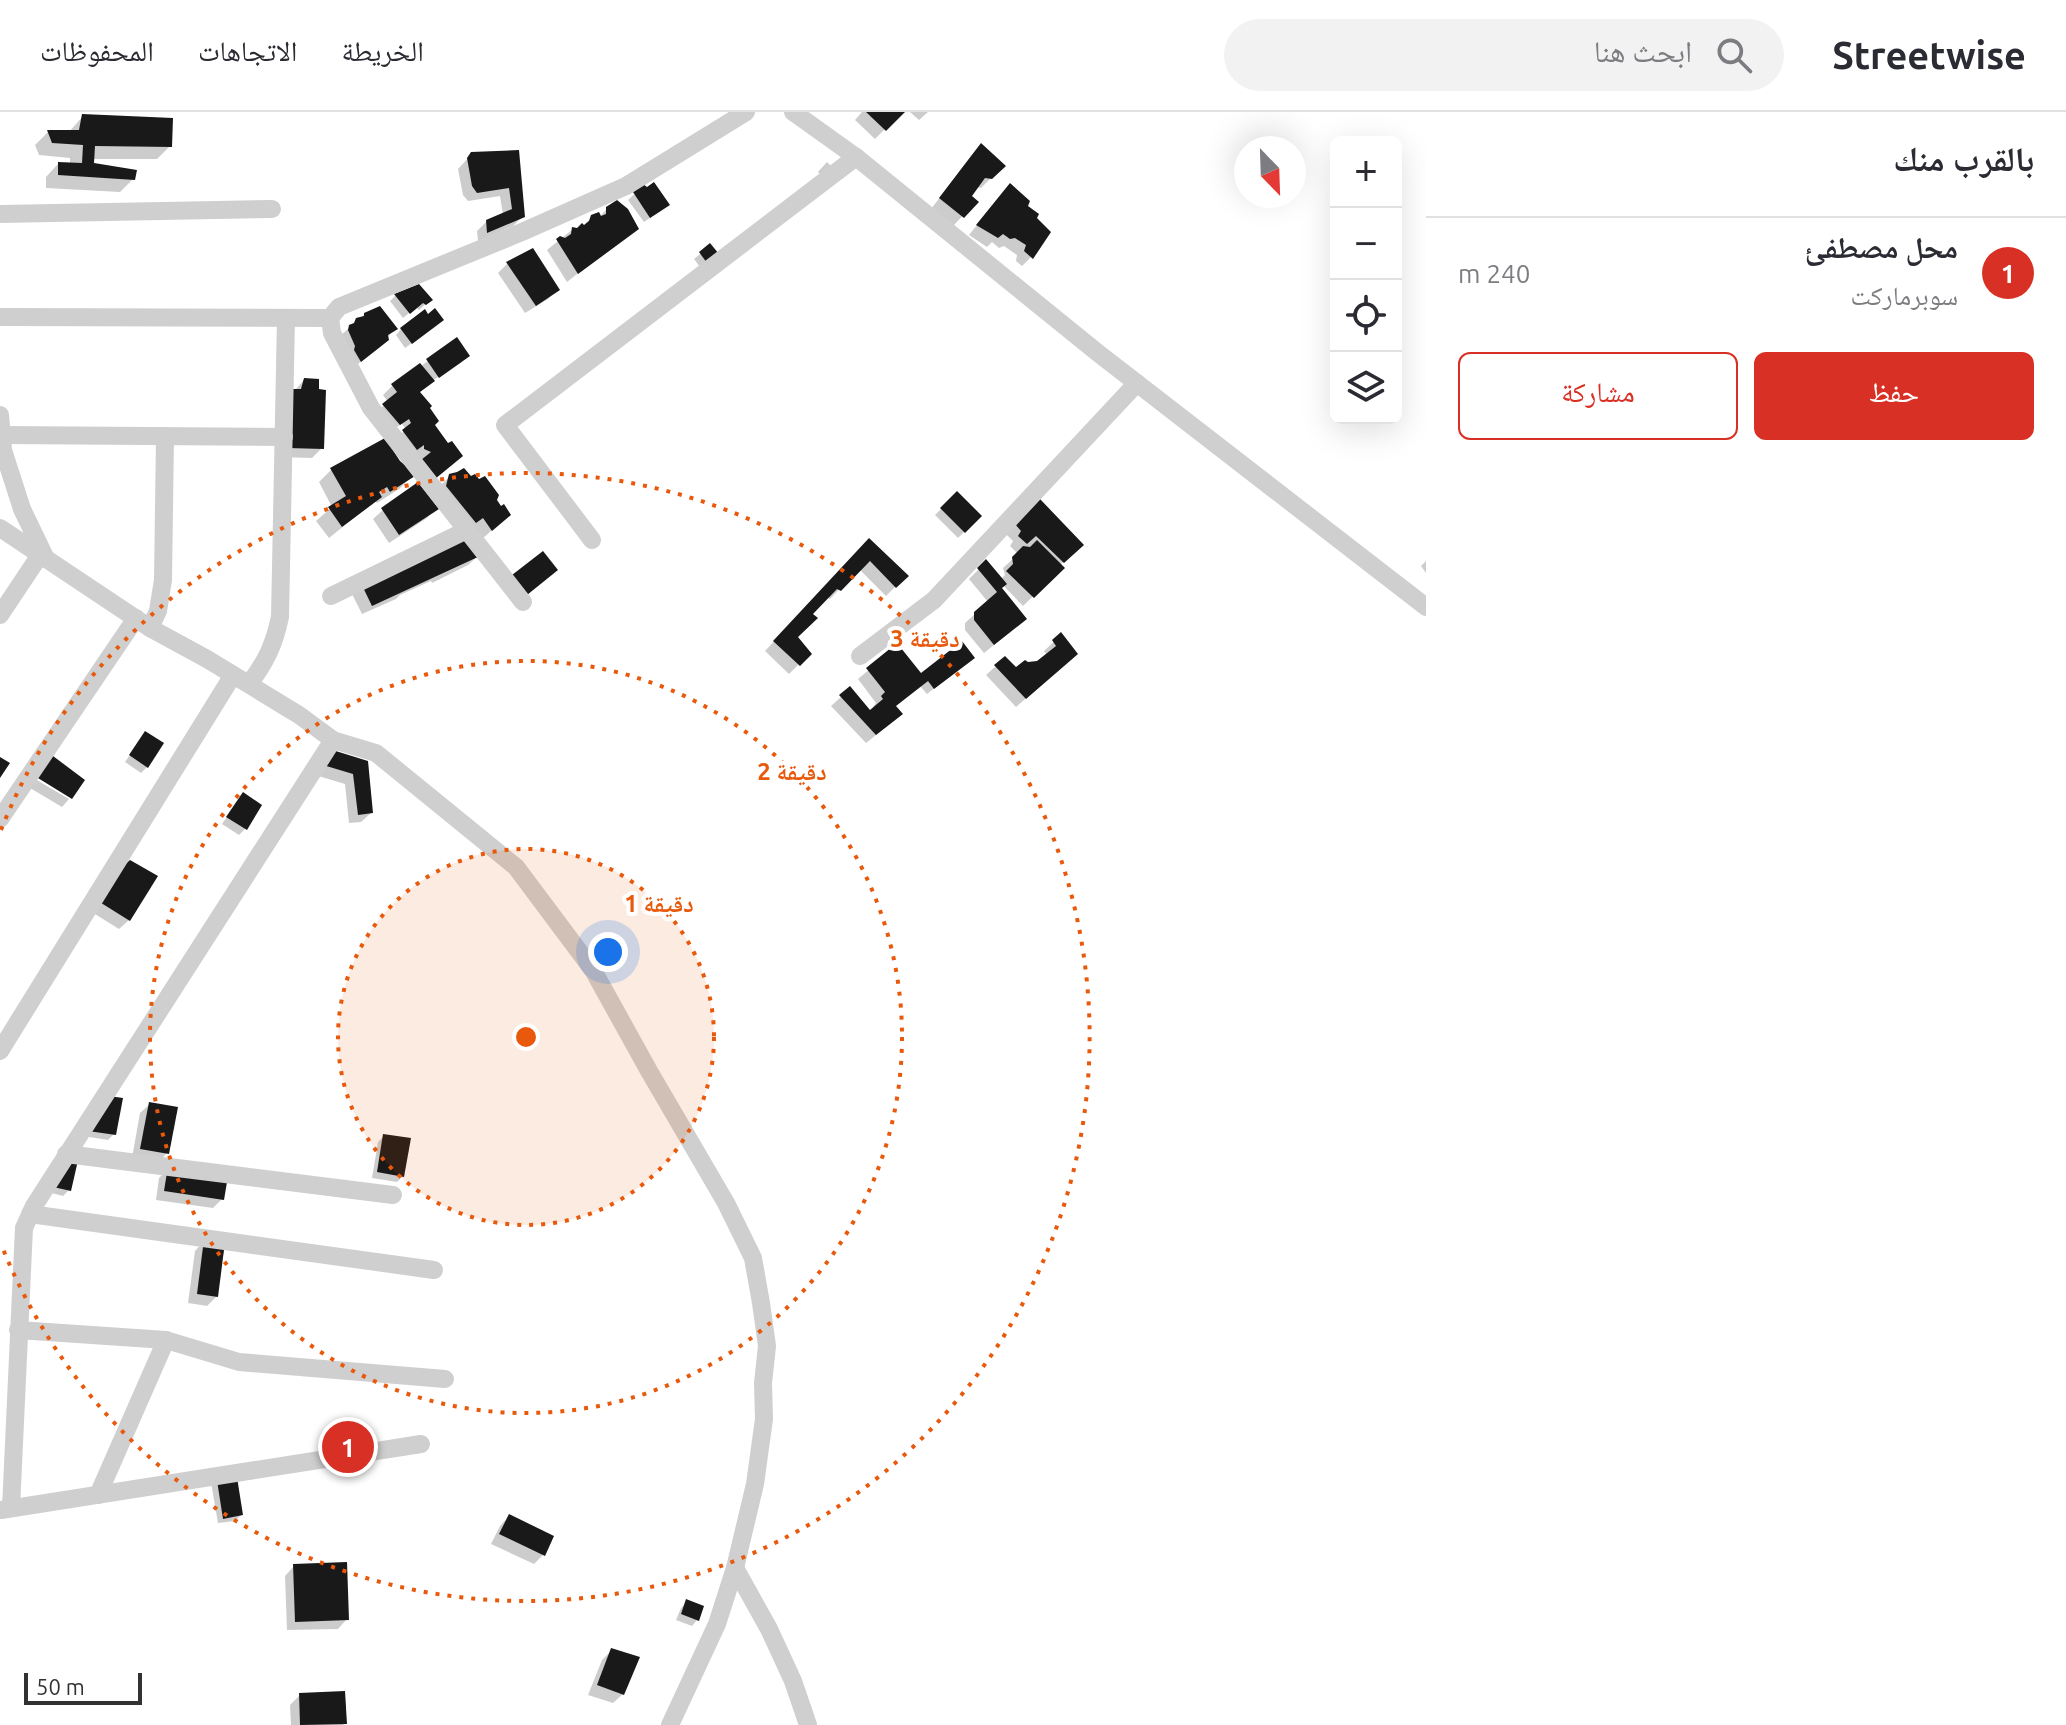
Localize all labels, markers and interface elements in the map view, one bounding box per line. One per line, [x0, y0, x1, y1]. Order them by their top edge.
search box [1224, 19, 1784, 91]
icon: search [1712, 33, 1756, 77]
text: ابحث هنا [1594, 34, 1692, 68]
text: Streetwise [1832, 34, 2026, 76]
text: المحفوظات [40, 35, 154, 66]
text: الاتجاهات [198, 35, 297, 66]
text: الخريطة [341, 35, 424, 66]
north arrow [1234, 136, 1306, 208]
map controls [1330, 136, 1402, 424]
button: + [1330, 136, 1402, 208]
text: بالقرب منك [1893, 139, 2034, 177]
button: − [1330, 208, 1402, 280]
text: محل مصطفئ [1805, 230, 1958, 264]
text: 240 m [1458, 259, 1530, 288]
text: 1 [2001, 259, 2015, 288]
button: locate [1330, 280, 1402, 352]
text: سوبرماركت [1851, 281, 1958, 310]
button: layers [1330, 352, 1402, 424]
button: مشاركة [1458, 352, 1738, 440]
button: حفظ [1754, 352, 2034, 440]
text: 3 دقيقة [890, 625, 960, 653]
text: 2 دقيقة [757, 758, 827, 786]
text: 1 دقيقة [624, 890, 694, 918]
your location [588, 932, 628, 972]
centre of rings [512, 1023, 540, 1051]
pin: 1 [322, 1417, 374, 1477]
scale bar [24, 1669, 142, 1705]
text: 50 m [36, 1674, 85, 1699]

